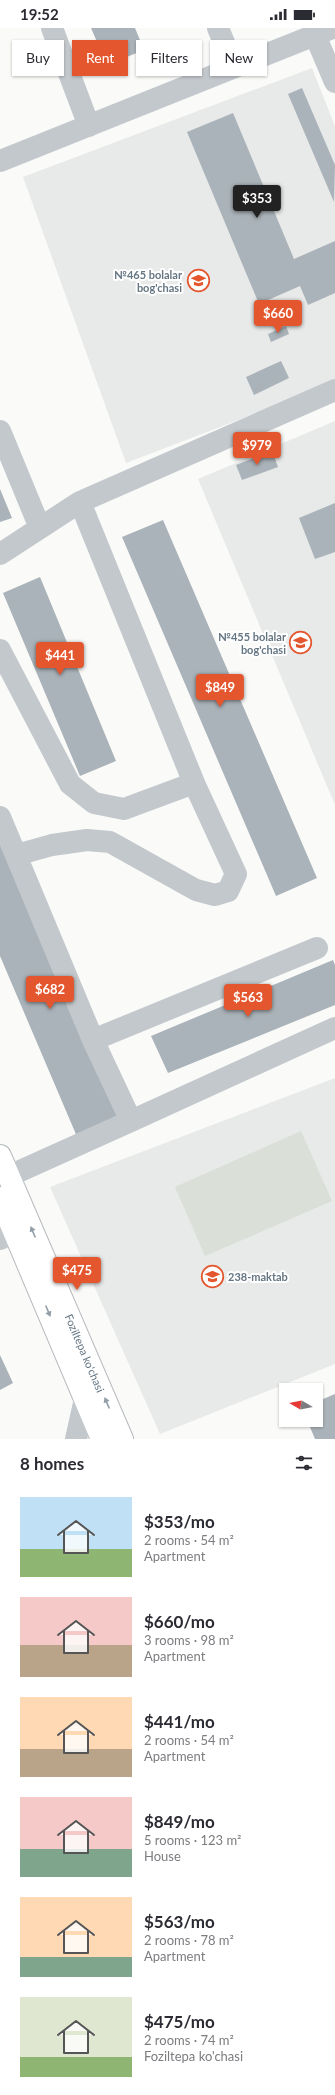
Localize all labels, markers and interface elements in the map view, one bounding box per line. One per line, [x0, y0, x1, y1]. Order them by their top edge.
text: 19:52 [20, 5, 59, 23]
chip: Buy [12, 40, 64, 76]
chip: Rent [72, 40, 128, 76]
chip: Filters [136, 40, 202, 76]
chip: New [210, 40, 267, 76]
pin: $353 [233, 185, 281, 219]
text: $353 [242, 190, 272, 206]
school or university icon: №465 bolalar bog'chasi [185, 267, 211, 293]
place label: №465 bolalar bog'chasi [114, 268, 183, 294]
pin: $660 [254, 300, 302, 334]
text: $660 [263, 305, 293, 321]
pin: $979 [233, 432, 281, 466]
text: $979 [242, 437, 272, 453]
school or university icon: №455 bolalar bog'chasi [288, 629, 314, 655]
place label: №455 bolalar bog'chasi [218, 630, 287, 656]
pin: $441 [36, 642, 84, 676]
text: $441 [45, 647, 75, 663]
pin: $849 [196, 674, 244, 708]
text: $849 [205, 679, 235, 695]
pin: $682 [26, 976, 74, 1010]
text: $682 [35, 981, 65, 997]
pin: $563 [224, 984, 272, 1018]
text: $563 [233, 989, 263, 1005]
one-way arrow [30, 1226, 36, 1238]
pin: $475 [53, 1257, 101, 1291]
text: $475 [62, 1262, 92, 1278]
school or university icon: 238-maktab [199, 1263, 225, 1289]
place label: 238-maktab [228, 1270, 288, 1283]
one-way arrow [45, 1306, 51, 1317]
street label: Foziltepa ko'chasi [63, 1312, 107, 1394]
north arrow [279, 1383, 323, 1427]
map controls [279, 1383, 323, 1427]
one-way arrow [104, 1398, 110, 1409]
icon: filters [293, 1452, 315, 1474]
text: 8 homes [20, 1453, 84, 1474]
text: $353/mo [144, 1511, 215, 1532]
icon: home [52, 1513, 100, 1561]
text: 2 rooms · 54 m² [144, 1532, 234, 1548]
text: Apartment [144, 1548, 205, 1564]
text: $660/mo [144, 1611, 215, 1632]
icon: home [52, 1613, 100, 1661]
text: 3 rooms · 98 m² [144, 1632, 234, 1648]
text: Apartment [144, 1648, 205, 1664]
text: $441/mo [144, 1711, 215, 1732]
icon: home [52, 1713, 100, 1761]
text: 2 rooms · 54 m² [144, 1732, 234, 1748]
text: Apartment [144, 1748, 205, 1764]
text: $849/mo [144, 1811, 215, 1832]
icon: home [52, 1813, 100, 1861]
text: 5 rooms · 123 m² [144, 1832, 241, 1848]
text: House [144, 1848, 181, 1864]
text: $563/mo [144, 1911, 215, 1932]
icon: home [52, 1913, 100, 1961]
text: 2 rooms · 78 m² [144, 1932, 234, 1948]
text: Apartment [144, 1948, 205, 1964]
text: $475/mo [144, 2011, 215, 2032]
icon: home [52, 2013, 100, 2061]
text: 2 rooms · 74 m² [144, 2032, 234, 2048]
text: Foziltepa ko'chasi [144, 2048, 243, 2064]

